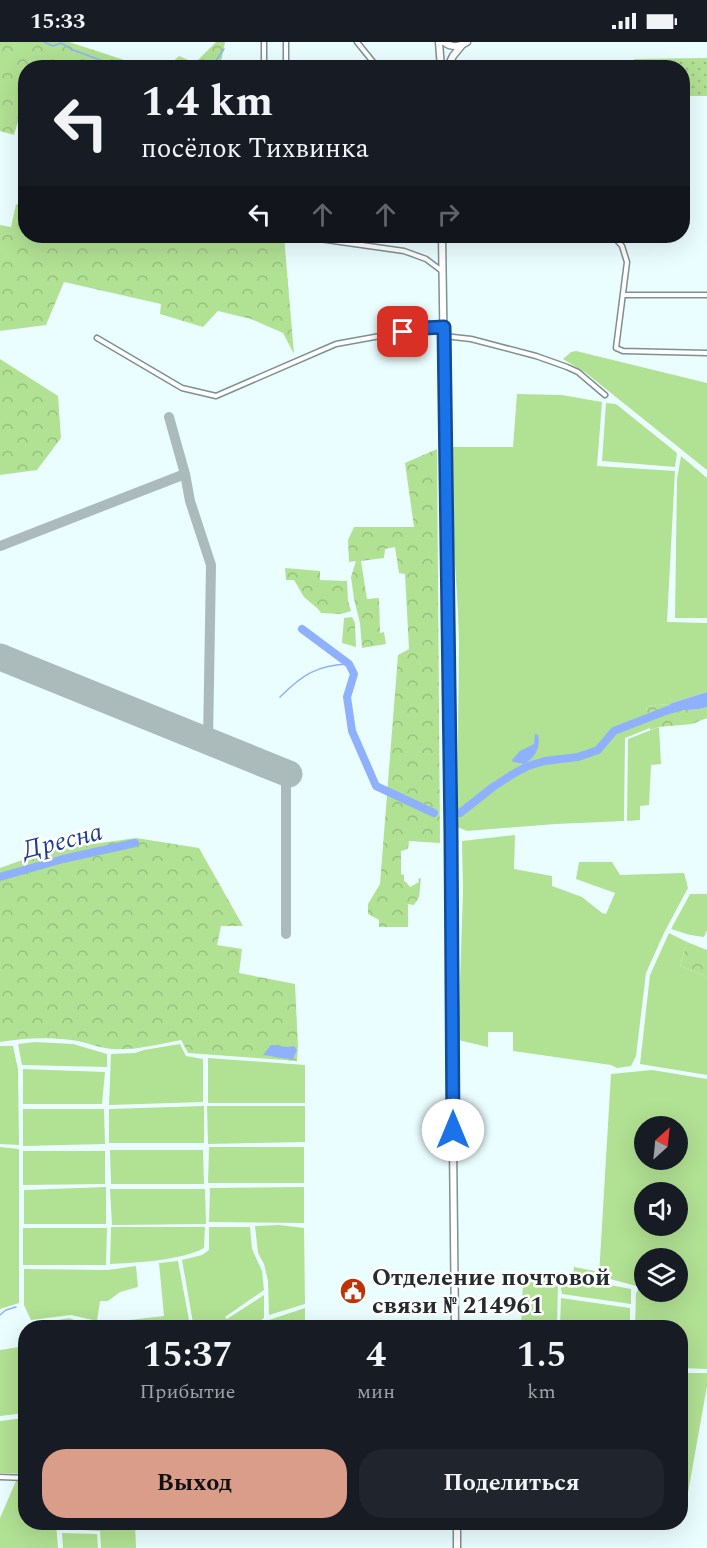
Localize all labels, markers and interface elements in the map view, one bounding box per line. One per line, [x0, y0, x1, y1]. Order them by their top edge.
text: 15:33 [30, 5, 85, 38]
text: 1.4 km [141, 71, 273, 134]
icon: left [42, 84, 120, 162]
text: посёлок Тихвинка [141, 128, 369, 170]
icon: left [243, 198, 276, 231]
icon: ahead [306, 198, 339, 231]
icon: ahead [369, 198, 402, 231]
icon: right [432, 198, 465, 231]
pin [377, 306, 428, 357]
icon: arrive [386, 315, 419, 348]
water label: Дресна [17, 812, 107, 870]
position arrow [421, 1098, 485, 1162]
north arrow [634, 1116, 688, 1170]
map controls [634, 1116, 688, 1302]
button: sound [634, 1182, 688, 1236]
button: layers [634, 1248, 688, 1302]
place label: Отделение почтовой связи № 214961 [372, 1260, 610, 1324]
public building icon: Отделение почтовой связи № 214961 [338, 1276, 368, 1306]
text: 15:37 [142, 1328, 233, 1383]
text: 4 [366, 1328, 386, 1383]
text: 1.5 [516, 1328, 567, 1383]
text: Прибытие [139, 1377, 236, 1407]
text: мин [357, 1377, 395, 1407]
text: km [527, 1377, 556, 1407]
button: Выход [42, 1449, 347, 1518]
button: Поделиться [359, 1449, 664, 1518]

